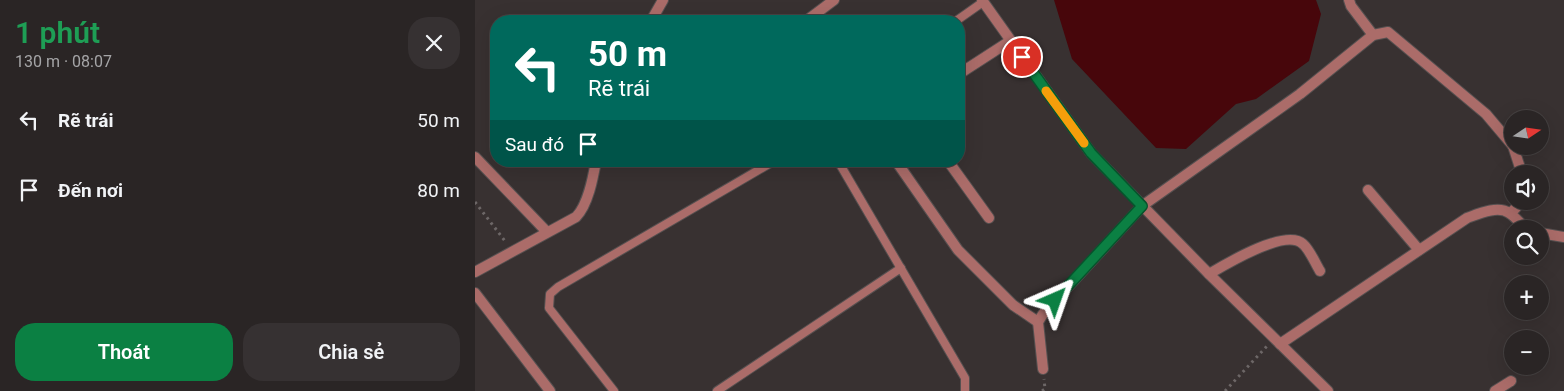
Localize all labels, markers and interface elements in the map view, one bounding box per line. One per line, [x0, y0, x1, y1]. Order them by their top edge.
text: 1 phút [15, 15, 100, 50]
button: close [408, 17, 460, 69]
text: 50 m [588, 34, 667, 75]
icon: left [505, 35, 570, 100]
pin [1001, 36, 1043, 78]
icon: arrive [1008, 43, 1036, 71]
text: 130 m · 08:07 [15, 52, 112, 71]
text: Rẽ trái [588, 76, 650, 101]
icon: left [15, 106, 43, 134]
text: Rẽ trái [58, 109, 113, 132]
text: 50 m [417, 109, 460, 132]
north arrow [1504, 110, 1549, 155]
map controls [1504, 110, 1549, 375]
icon: arrive [574, 130, 602, 158]
text: Sau đó [505, 133, 564, 156]
button: sound [1504, 165, 1549, 210]
icon: arrive [15, 176, 43, 204]
text: Đến nơi [58, 179, 123, 202]
text: 80 m [417, 179, 460, 202]
button: search [1504, 220, 1549, 265]
position arrow [1028, 273, 1080, 325]
button: + [1504, 275, 1549, 320]
button: Thoát [15, 323, 233, 381]
button: Chia sẻ [243, 323, 460, 381]
button: − [1504, 330, 1549, 375]

